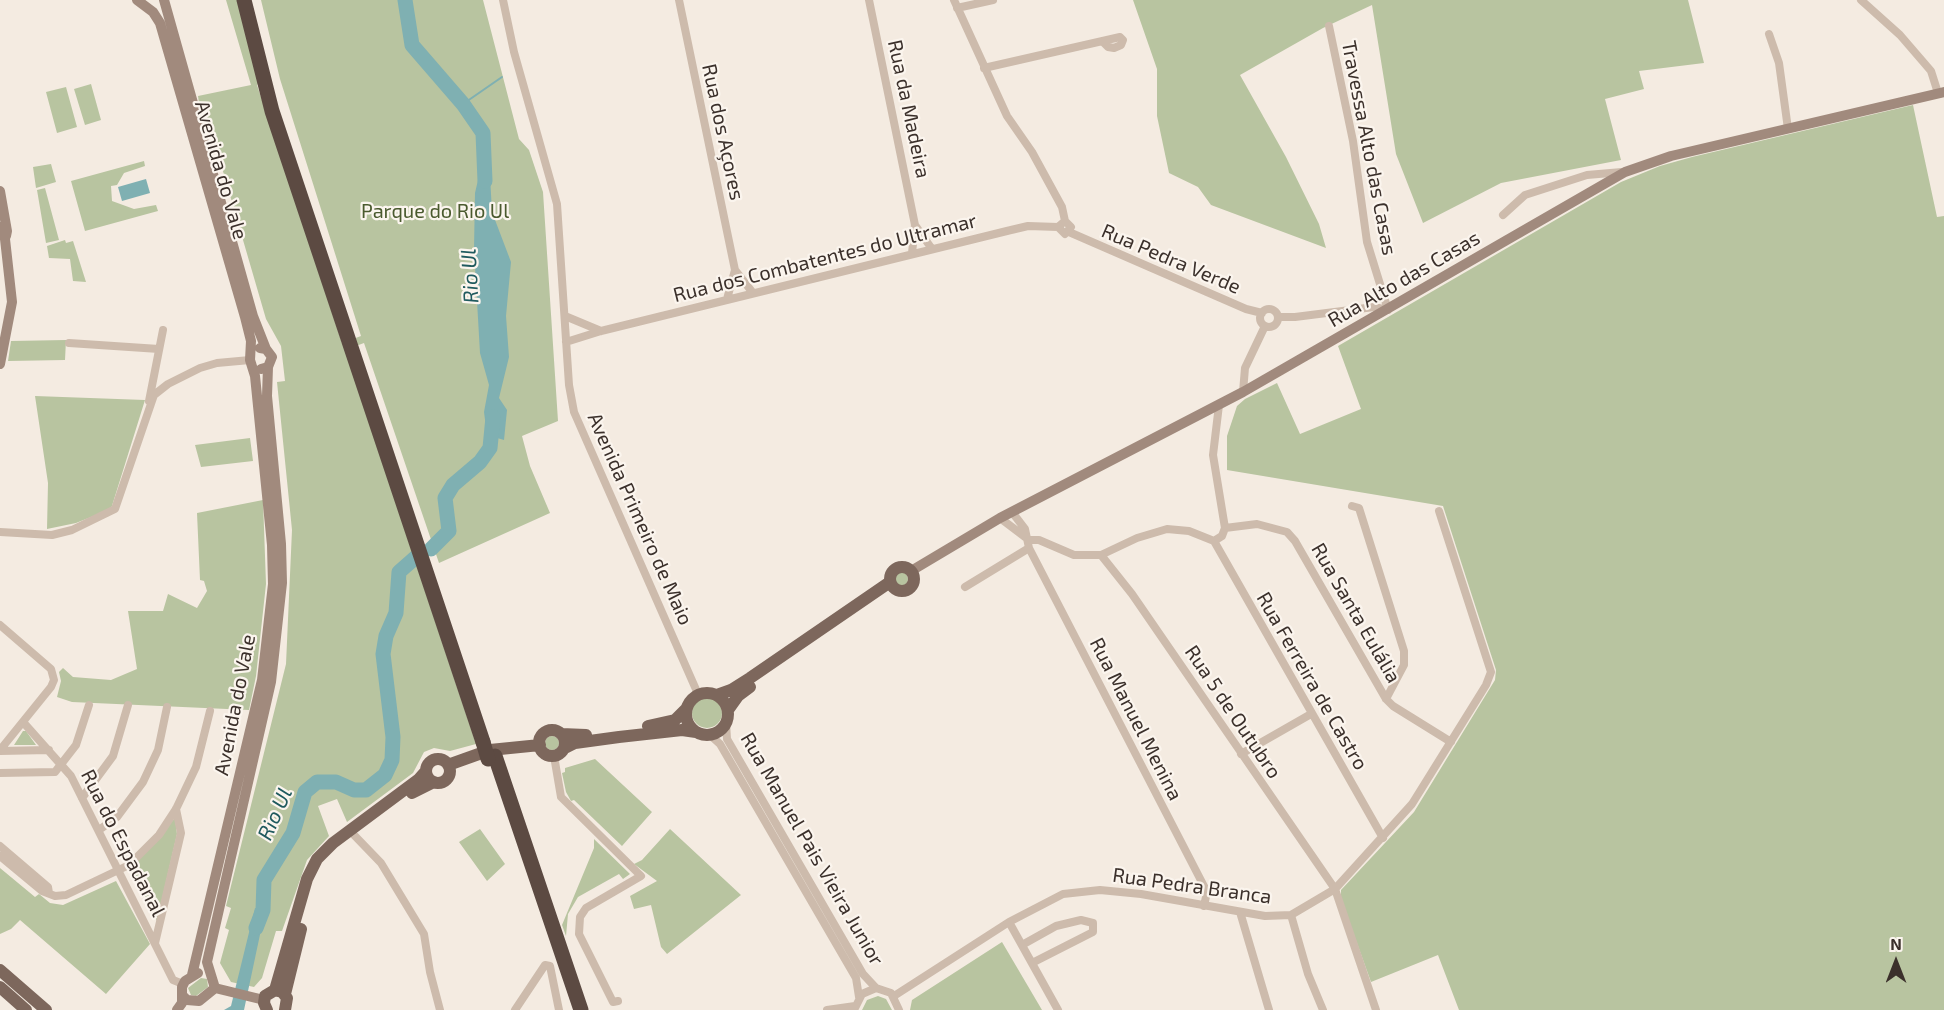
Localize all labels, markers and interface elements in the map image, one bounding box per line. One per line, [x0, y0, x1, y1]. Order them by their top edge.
street label: Rua da Madeira [883, 38, 935, 180]
street label: Travessa Alto das Casas [1336, 39, 1402, 257]
street label: Rua dos Açores [697, 62, 749, 202]
street label: Avenida do Vale [190, 98, 252, 242]
park label: Parque do Rio Ul [361, 199, 509, 223]
street label: Rua dos Combatentes do Ultramar [671, 209, 979, 307]
street label: Rua Pedra Verde [1098, 219, 1244, 299]
street label: Rua Alto das Casas [1324, 226, 1484, 332]
water label: Rio Ul [456, 248, 484, 304]
street label: Avenida Primeiro de Maio [582, 409, 698, 629]
street label: Rua Santa Eulália [1306, 539, 1406, 687]
street label: Rua Ferreira de Castro [1251, 588, 1373, 774]
street label: Avenida do Vale [210, 632, 260, 778]
street label: Rua Manuel Menina [1085, 634, 1187, 804]
street label: Rua 5 de Outubro [1180, 641, 1286, 783]
street label: Rua Manuel Pais Vieira Junior [735, 728, 889, 970]
street label: Rua do Espadanal [76, 766, 170, 920]
water label: Rio Ul [252, 784, 298, 844]
street label: Rua Pedra Branca [1111, 863, 1273, 909]
north arrow [1866, 932, 1926, 992]
text: N [1890, 934, 1902, 953]

